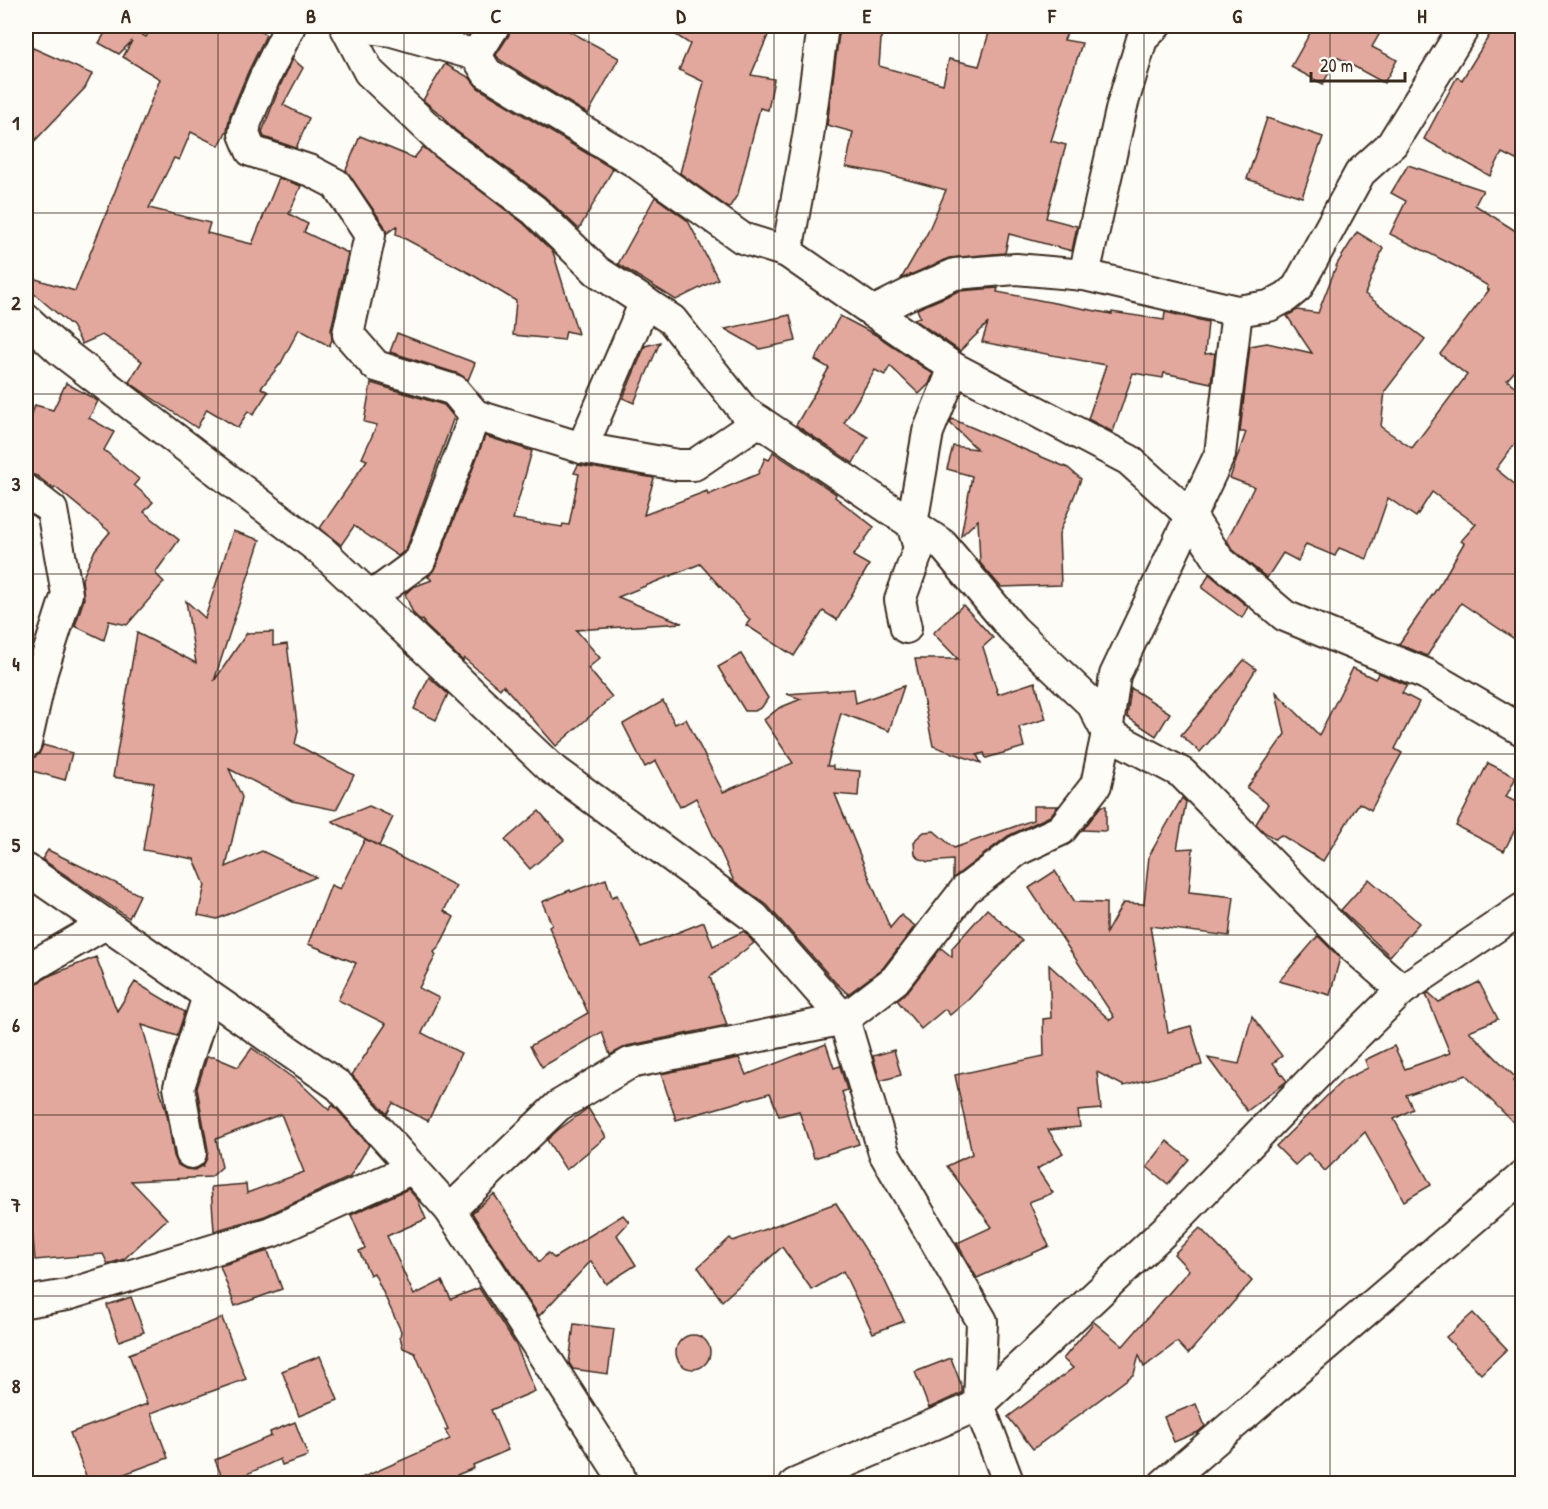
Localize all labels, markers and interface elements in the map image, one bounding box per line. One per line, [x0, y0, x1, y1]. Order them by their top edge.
text: A [121, 2, 131, 29]
text: B [306, 2, 316, 29]
text: C [491, 2, 502, 29]
text: D [676, 2, 686, 29]
text: E [863, 2, 872, 29]
text: F [1047, 2, 1057, 29]
text: G [1232, 2, 1242, 29]
text: H [1417, 2, 1427, 29]
scale bar [1311, 45, 1406, 83]
text: 20 m [1320, 53, 1353, 78]
text: 1 [12, 109, 20, 136]
text: 2 [11, 289, 21, 316]
text: 3 [12, 470, 21, 497]
text: 4 [12, 650, 20, 677]
text: 5 [12, 831, 21, 858]
text: 6 [12, 1011, 20, 1038]
text: 7 [10, 1191, 21, 1218]
text: 8 [12, 1372, 21, 1399]

